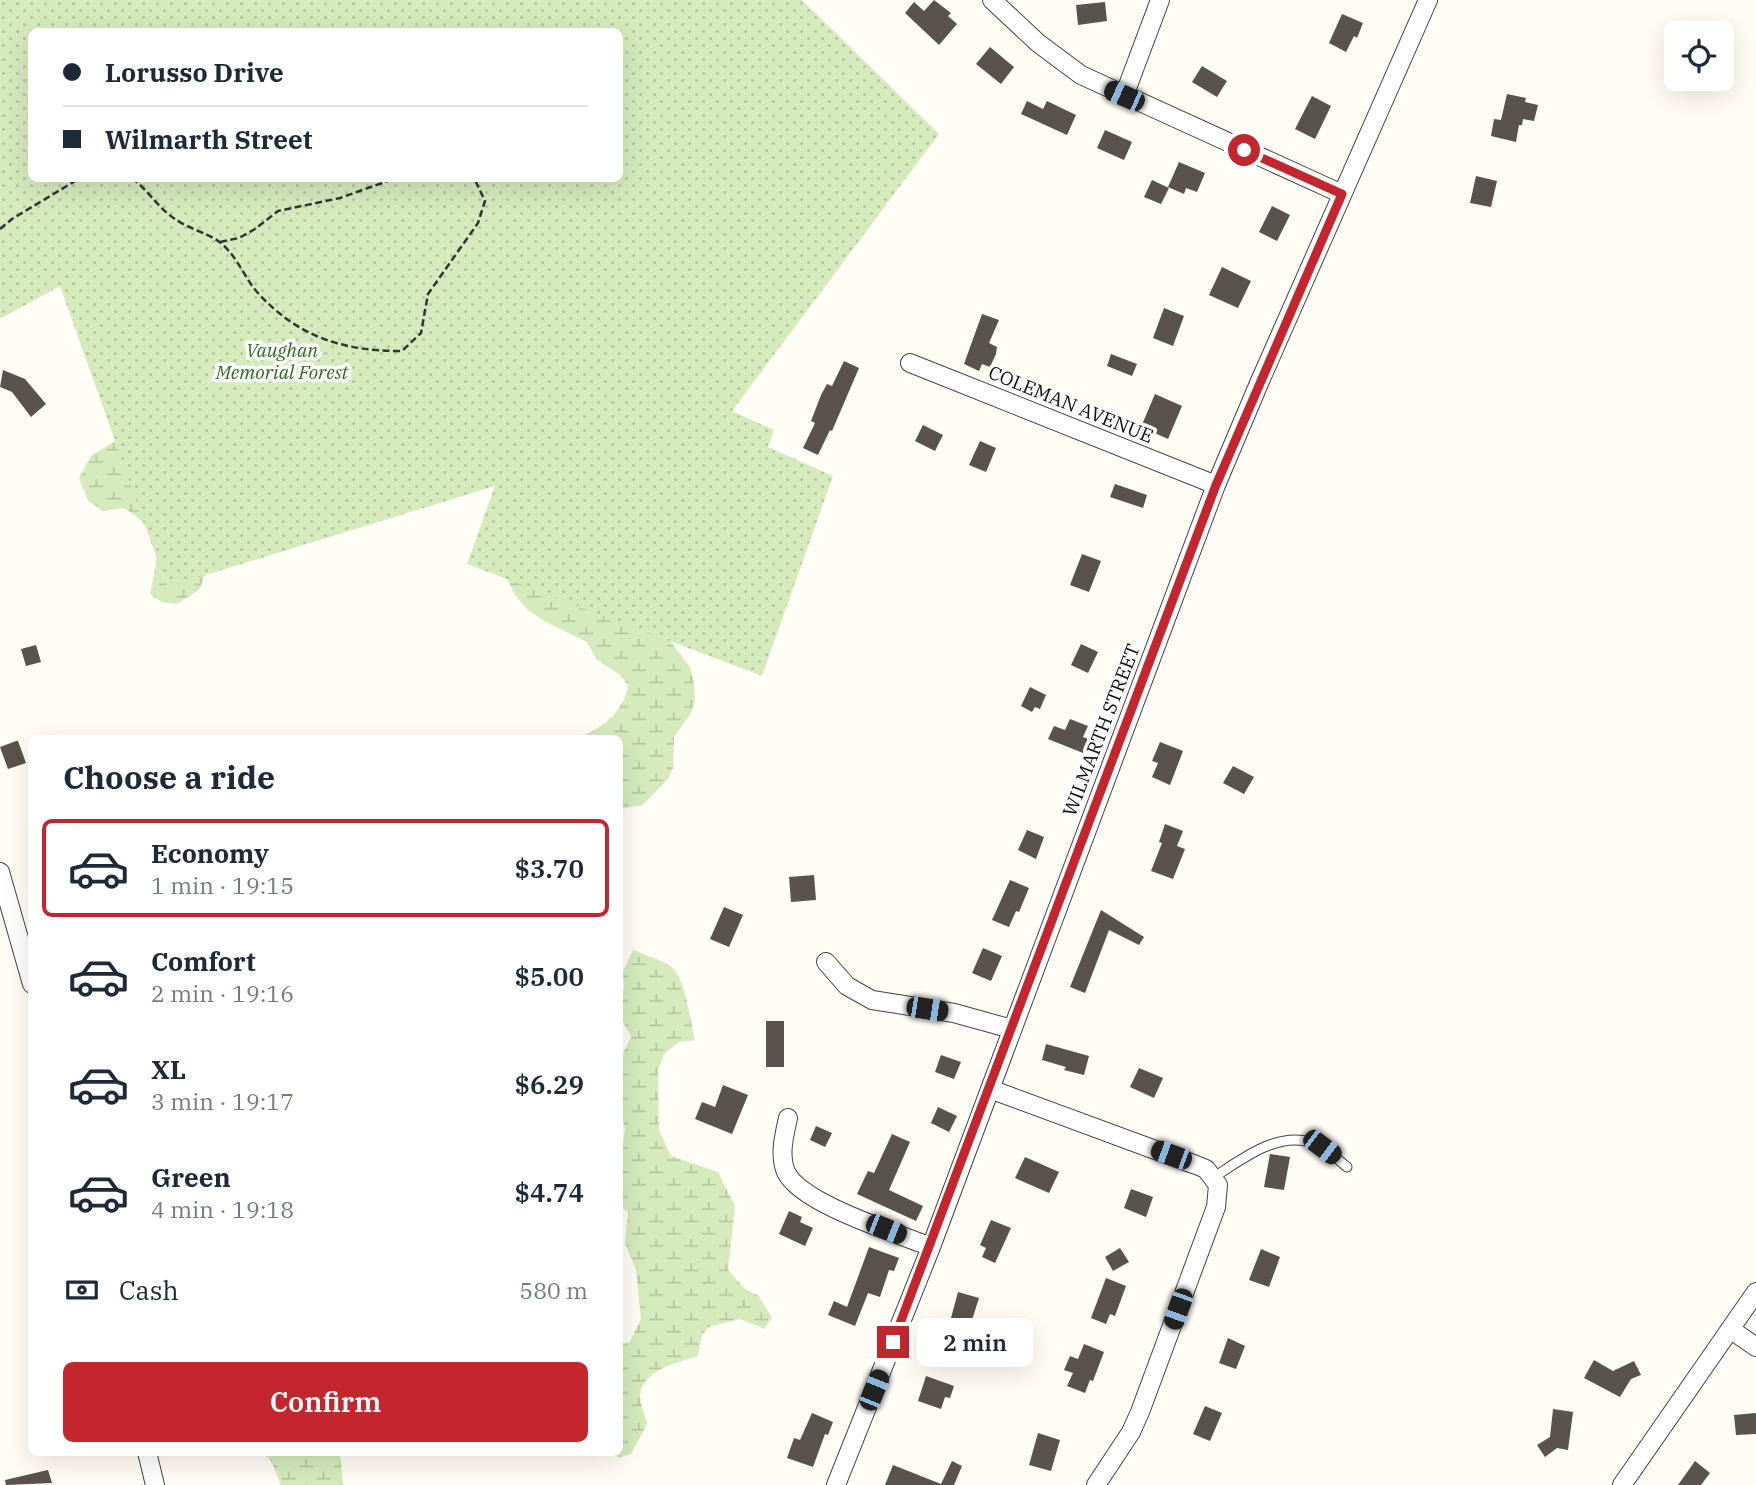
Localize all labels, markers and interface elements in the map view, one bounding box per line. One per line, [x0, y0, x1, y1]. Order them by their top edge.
map controls [1664, 21, 1734, 91]
button: locate [1664, 21, 1734, 91]
text: Lorusso Drive [105, 55, 284, 89]
car [1101, 78, 1148, 114]
text: Wilmarth Street [105, 122, 312, 156]
route start [1228, 134, 1260, 166]
park label: Vaughan Memorial Forest [215, 338, 350, 384]
street label: COLEMAN AVENUE [985, 360, 1157, 448]
street label: WILMARTH STREET [1057, 640, 1145, 820]
text: Choose a ride [63, 756, 275, 798]
text: Economy [151, 836, 269, 870]
icon: car [67, 837, 130, 900]
text: $3.70 [515, 851, 584, 885]
text: 1 min · 19:15 [151, 870, 294, 900]
text: Comfort [151, 944, 256, 978]
icon: car [67, 945, 130, 1008]
text: $5.00 [515, 959, 584, 993]
text: 2 min · 19:16 [151, 978, 294, 1008]
car [905, 995, 950, 1023]
text: XL [151, 1052, 186, 1086]
icon: car [67, 1053, 130, 1116]
text: $6.29 [515, 1067, 584, 1101]
text: 3 min · 19:17 [151, 1086, 294, 1116]
car [1299, 1126, 1346, 1168]
car [1148, 1138, 1195, 1172]
text: Green [151, 1160, 231, 1194]
icon: car [67, 1161, 130, 1224]
text: $4.74 [515, 1175, 584, 1209]
text: 4 min · 19:18 [151, 1194, 294, 1224]
car [863, 1211, 910, 1247]
icon: cash [63, 1271, 101, 1309]
text: Cash [119, 1273, 179, 1307]
text: 580 m [519, 1275, 588, 1305]
car [1161, 1286, 1196, 1332]
callout: 2 min [917, 1318, 1033, 1366]
route end [877, 1326, 909, 1358]
text: 2 min [943, 1327, 1007, 1357]
button: Confirm [63, 1362, 588, 1442]
car [857, 1367, 892, 1413]

